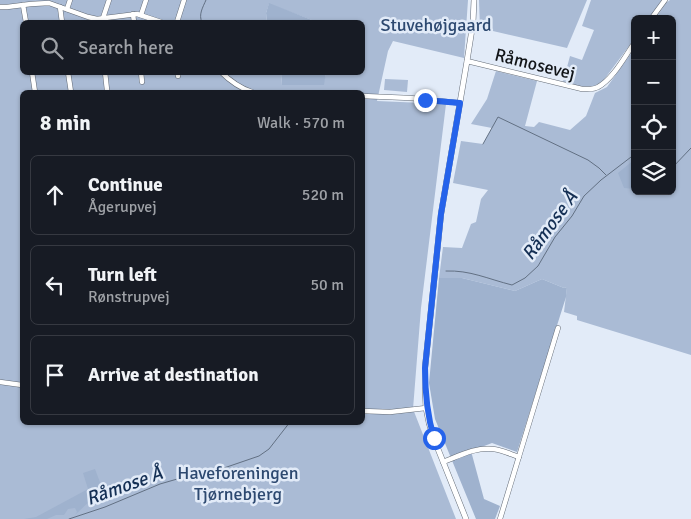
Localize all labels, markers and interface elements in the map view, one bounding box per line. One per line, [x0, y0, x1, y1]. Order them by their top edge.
park label: Stuvehøjgaard [380, 14, 492, 36]
map controls [631, 15, 676, 195]
button: + [631, 15, 676, 60]
search box [20, 20, 365, 75]
icon: search [38, 34, 66, 62]
text: Search here [78, 36, 174, 60]
street label: Råmosevej [492, 43, 578, 85]
button: − [631, 60, 676, 105]
route end [414, 89, 437, 112]
button: locate [631, 105, 676, 150]
text: 8 min [40, 110, 91, 136]
text: Walk · 570 m [257, 113, 345, 133]
button: layers [631, 150, 676, 195]
text: Continue [88, 173, 163, 197]
icon: ahead [41, 181, 69, 209]
text: 520 m [302, 185, 344, 205]
water label: Råmose Å [517, 185, 584, 265]
text: Ågerupvej [88, 197, 157, 217]
text: Turn left [88, 263, 157, 287]
icon: left [41, 271, 69, 299]
text: 50 m [310, 275, 344, 295]
text: Rønstrupvej [88, 287, 170, 307]
icon: arrive [41, 361, 69, 389]
text: Arrive at destination [88, 363, 259, 387]
route start [423, 427, 446, 450]
water label: Råmose Å [83, 461, 167, 511]
park label: Haveforeningen Tjørnebjerg [177, 462, 299, 505]

